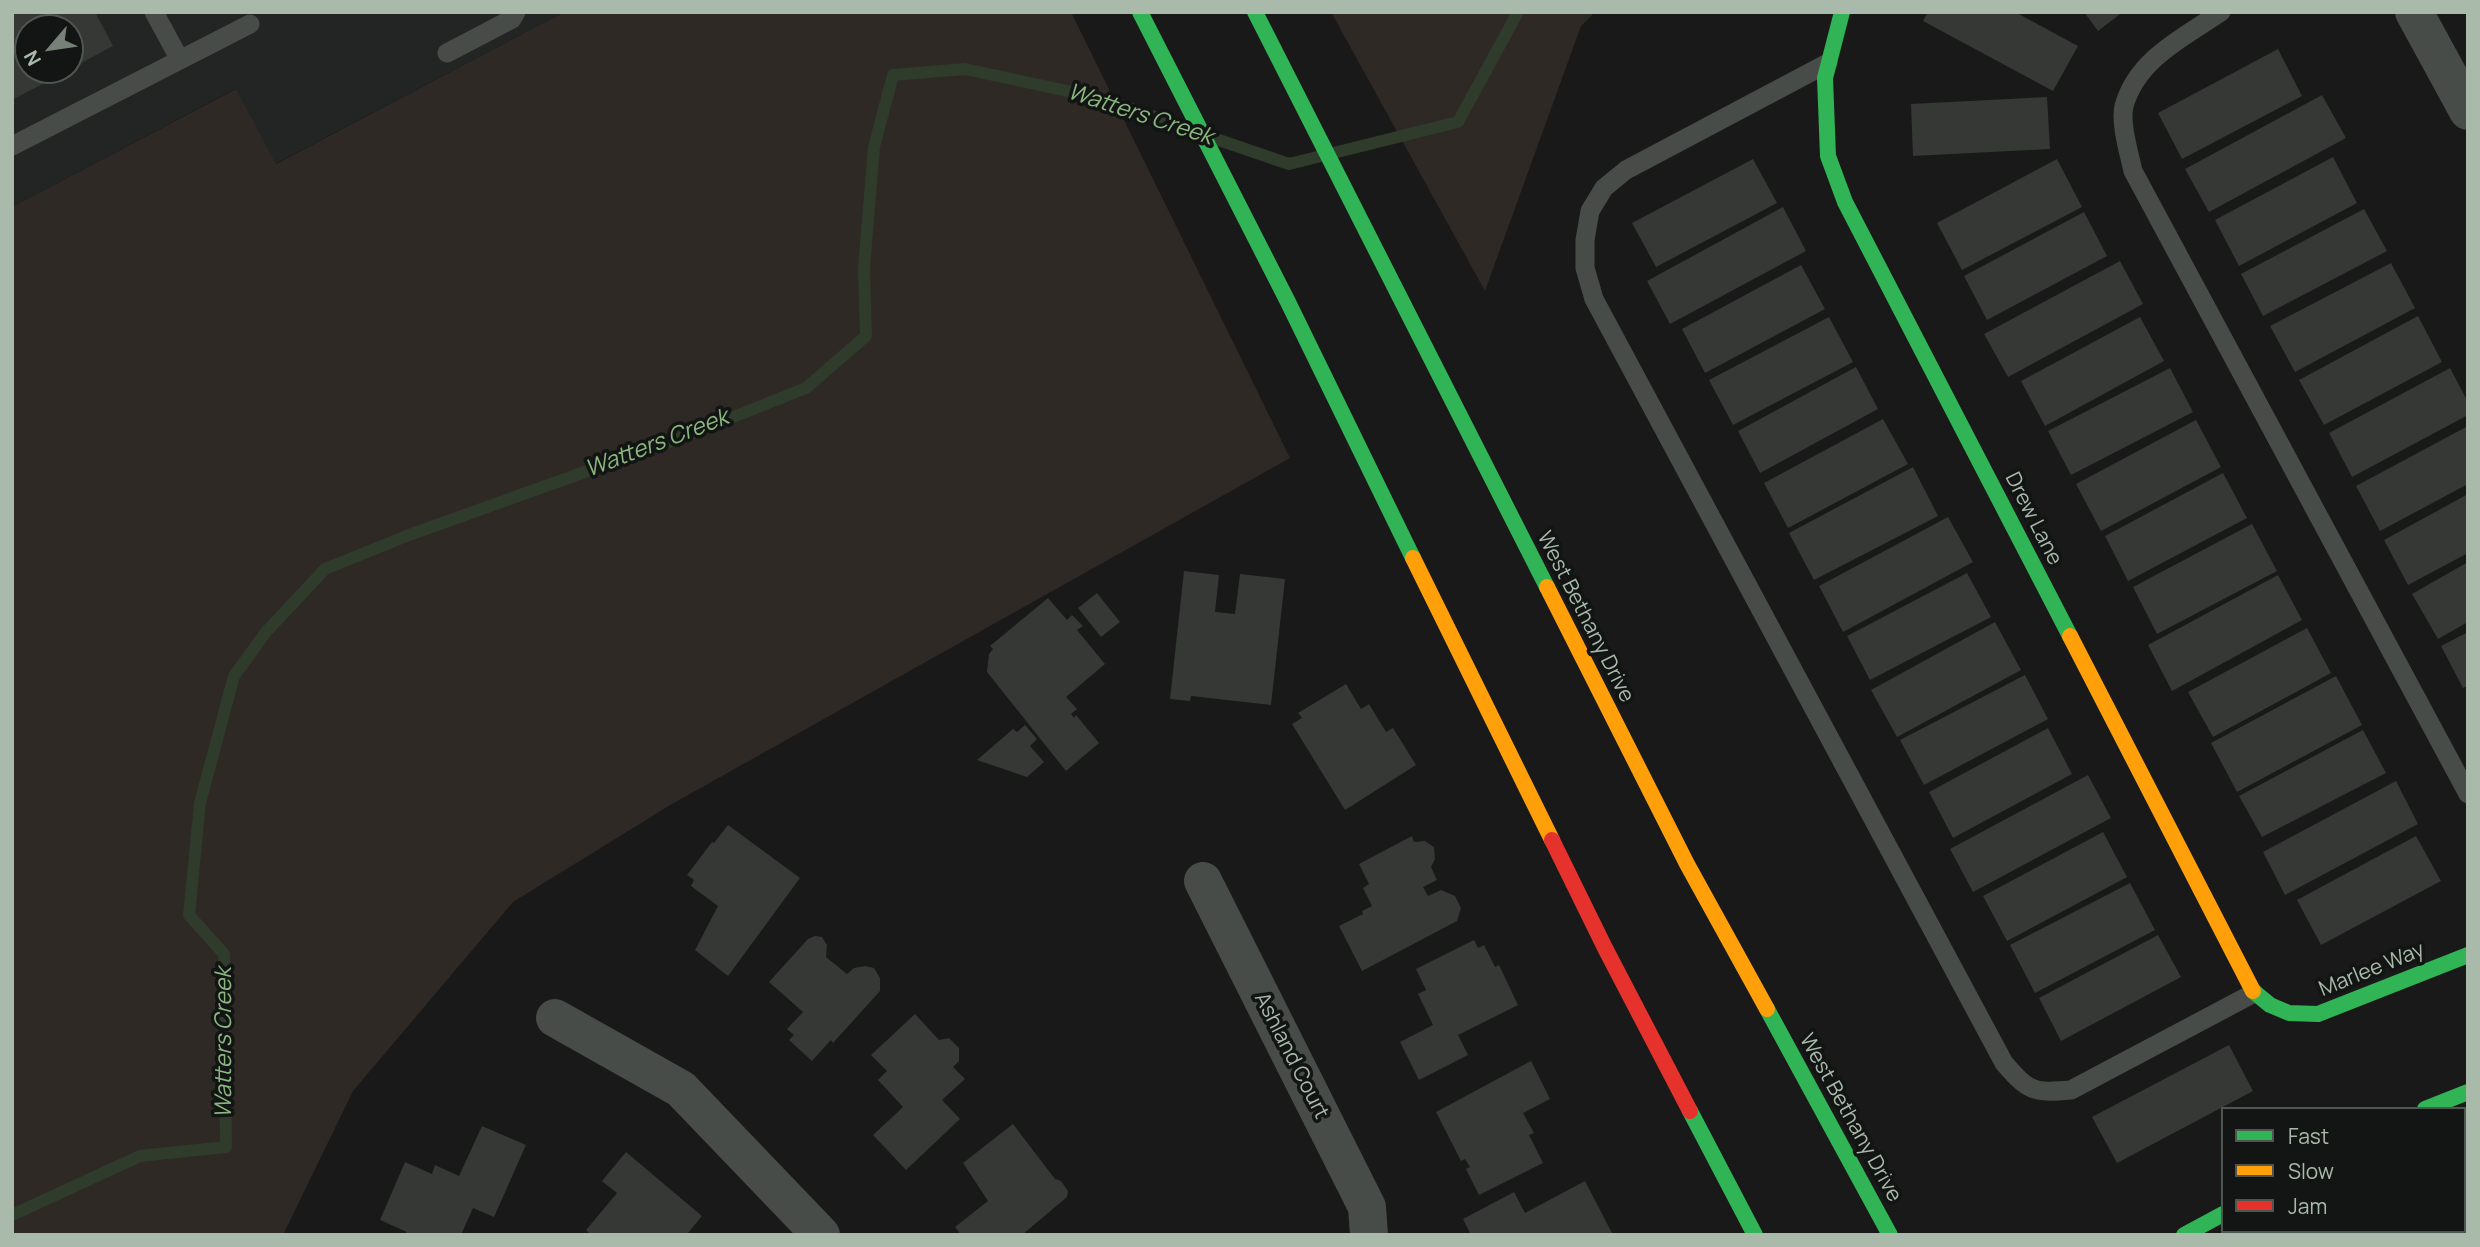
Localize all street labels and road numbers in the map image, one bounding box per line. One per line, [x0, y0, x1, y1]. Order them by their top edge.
street label: Drew Lane [1999, 468, 2067, 570]
street label: West Bethany Drive [1531, 527, 1639, 707]
street label: Marlee Way [2316, 937, 2428, 1003]
street label: Ashland Court [1248, 989, 1334, 1123]
street label: West Bethany Drive [1793, 1029, 1907, 1207]

